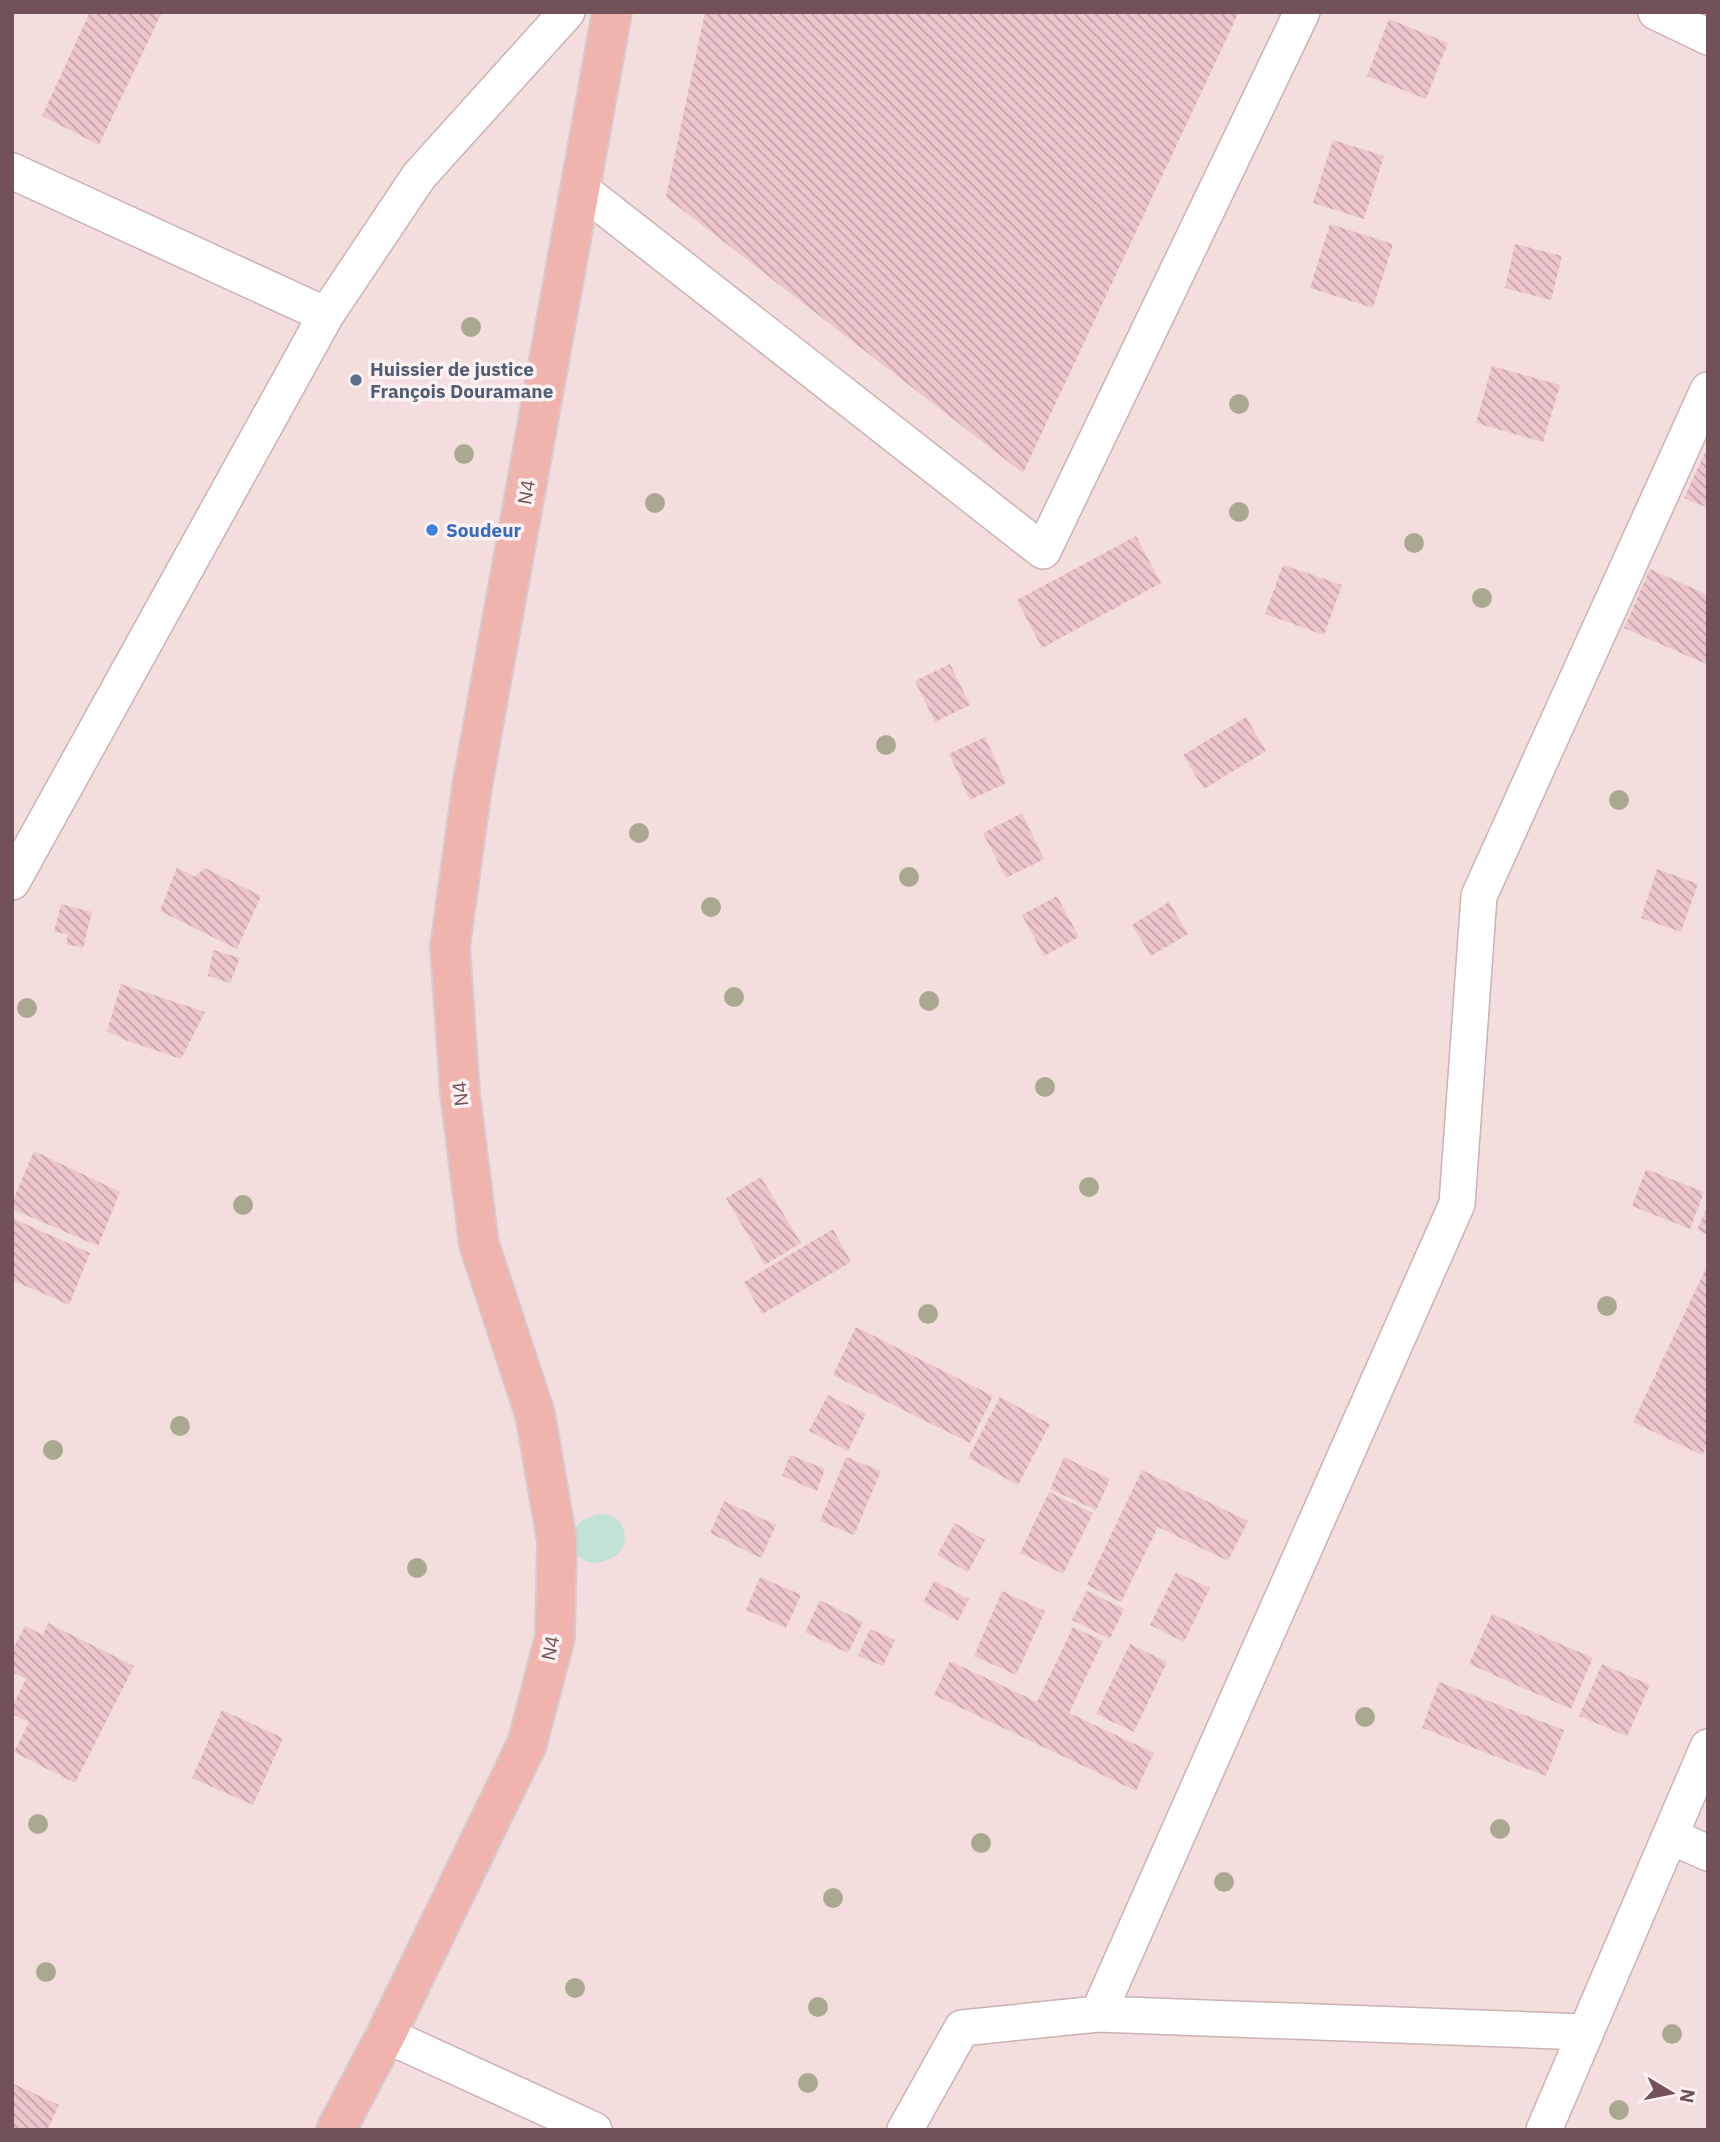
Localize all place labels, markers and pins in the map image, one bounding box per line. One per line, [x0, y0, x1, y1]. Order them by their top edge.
place label: Huissier de justice François Douramane [370, 357, 553, 403]
marker: Huissier de justice François Douramane [348, 372, 364, 388]
place label: Soudeur [446, 518, 521, 542]
marker: Soudeur [424, 522, 440, 538]

